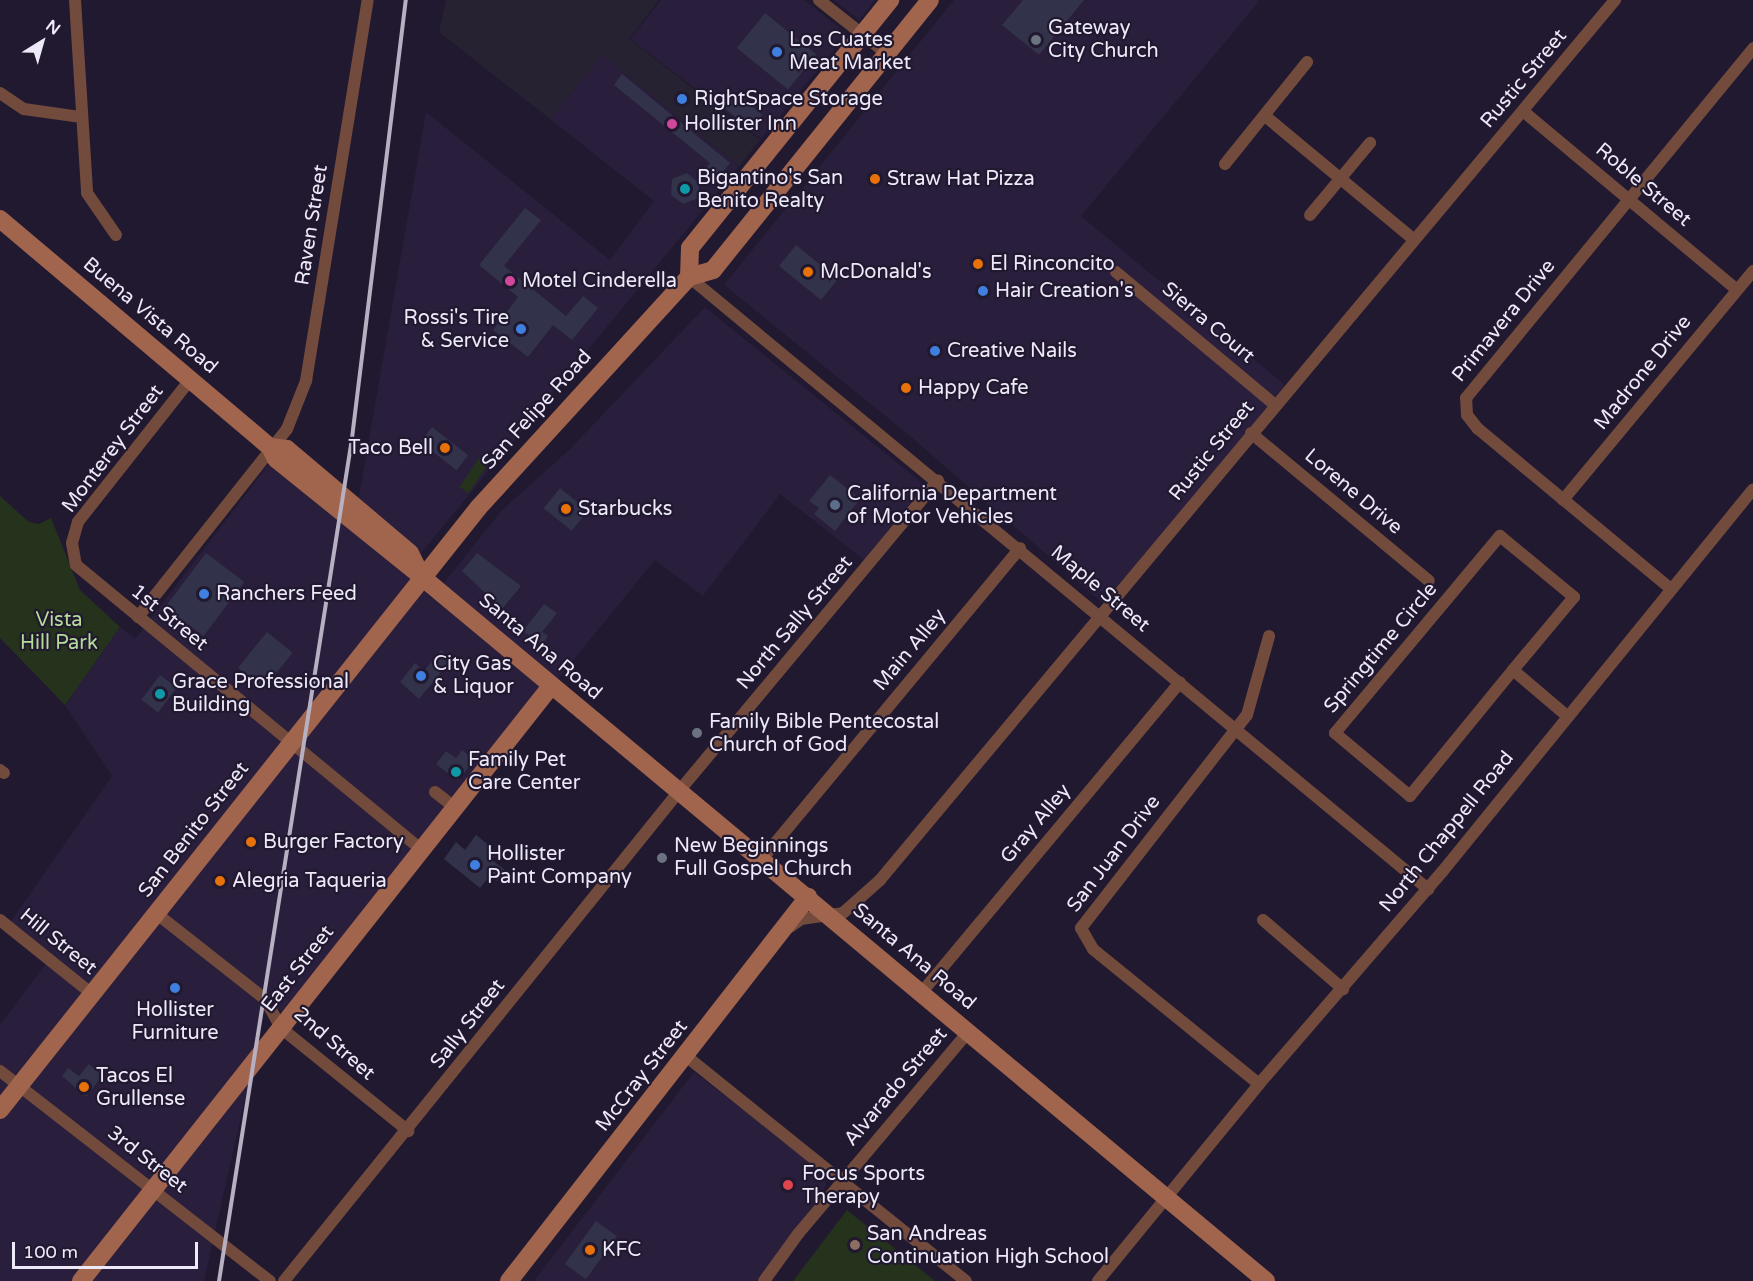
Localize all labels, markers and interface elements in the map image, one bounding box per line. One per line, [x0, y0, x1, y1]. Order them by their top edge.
north arrow [12, 12, 72, 72]
text: N [42, 16, 64, 39]
place label: Gateway City Church [1048, 16, 1159, 63]
street label: Rustic Street [1476, 25, 1572, 133]
place label: Los Cuates Meat Market [789, 28, 911, 75]
marker: Gateway City Church [1029, 33, 1043, 47]
marker: Los Cuates Meat Market [770, 45, 784, 59]
place label: RightSpace Storage [694, 87, 883, 111]
marker: RightSpace Storage [675, 92, 689, 106]
place label: Hollister Inn [684, 112, 797, 136]
marker: Hollister Inn [665, 117, 679, 131]
street label: Roble Street [1590, 138, 1696, 232]
street label: Raven Street [291, 163, 333, 287]
place label: Bigantino's San Benito Realty [697, 166, 843, 213]
place label: Straw Hat Pizza [887, 167, 1035, 191]
marker: Straw Hat Pizza [868, 172, 882, 186]
marker: Bigantino's San Benito Realty [678, 182, 692, 196]
place label: El Rinconcito [990, 252, 1115, 276]
street label: Buena Vista Road [78, 253, 222, 379]
street label: Primavera Drive [1447, 255, 1561, 387]
marker: El Rinconcito [971, 257, 985, 271]
place label: McDonald's [820, 260, 932, 284]
marker: McDonald's [801, 265, 815, 279]
place label: Motel Cinderella [522, 269, 677, 293]
marker: Motel Cinderella [503, 274, 517, 288]
street label: Sierra Court [1157, 277, 1259, 369]
place label: Hair Creation's [995, 279, 1134, 303]
marker: Hair Creation's [976, 284, 990, 298]
place label: Rossi's Tire & Service [404, 306, 509, 353]
street label: Madrone Drive [1589, 311, 1697, 435]
marker: Rossi's Tire & Service [514, 322, 528, 336]
place label: Creative Nails [947, 339, 1077, 363]
marker: Creative Nails [928, 344, 942, 358]
street label: San Felipe Road [477, 345, 597, 475]
place label: Happy Cafe [918, 376, 1029, 400]
street label: Monterey Street [57, 380, 169, 518]
marker: Happy Cafe [899, 381, 913, 395]
street label: Rustic Street [1164, 396, 1260, 506]
place label: Taco Bell [348, 436, 433, 460]
marker: Taco Bell [438, 441, 452, 455]
street label: Lorene Drive [1299, 444, 1407, 540]
place label: California Department of Motor Vehicles [847, 482, 1057, 529]
place label: Starbucks [578, 497, 672, 521]
marker: California Department of Motor Vehicles [828, 498, 842, 512]
marker: Starbucks [559, 502, 573, 516]
street label: Maple Street [1046, 541, 1154, 637]
street label: North Sally Street [732, 551, 858, 695]
street label: Springtime Circle [1319, 578, 1443, 718]
street label: 1st Street [126, 580, 212, 656]
place label: Ranchers Feed [216, 582, 357, 606]
marker: Ranchers Feed [197, 587, 211, 601]
street label: Santa Ana Road [474, 589, 606, 705]
street label: Main Alley [869, 604, 951, 696]
park label: Vista Hill Park [20, 609, 98, 656]
place label: City Gas & Liquor [433, 652, 514, 699]
marker: City Gas & Liquor [414, 669, 428, 683]
place label: Grace Professional Building [172, 670, 349, 717]
marker: Grace Professional Building [153, 687, 167, 701]
place label: Family Bible Pentecostal Church of God [709, 710, 939, 757]
marker: Family Bible Pentecostal Church of God [690, 726, 704, 740]
street label: North Chappell Road [1375, 747, 1519, 917]
place label: Family Pet Care Center [468, 748, 580, 795]
street label: San Benito Street [134, 758, 254, 902]
marker: Family Pet Care Center [449, 765, 463, 779]
street label: Gray Alley [996, 779, 1076, 869]
street label: San Juan Drive [1062, 791, 1166, 917]
place label: Burger Factory [263, 830, 404, 854]
place label: New Beginnings Full Gospel Church [674, 834, 852, 881]
marker: Burger Factory [244, 835, 258, 849]
place label: Hollister Paint Company [487, 842, 632, 889]
marker: New Beginnings Full Gospel Church [655, 851, 669, 865]
marker: Hollister Paint Company [468, 858, 482, 872]
place label: Alegria Taqueria [232, 869, 387, 893]
marker: Alegria Taqueria [213, 874, 227, 888]
street label: Santa Ana Road [848, 899, 980, 1015]
street label: Hill Street [15, 904, 101, 980]
street label: East Street [257, 921, 339, 1017]
street label: Sally Street [426, 975, 510, 1073]
marker: Hollister Furniture [168, 981, 182, 995]
place label: Hollister Furniture [132, 998, 218, 1045]
street label: 2nd Street [288, 1002, 380, 1086]
street label: McCray Street [591, 1015, 693, 1137]
street label: Alvarado Street [839, 1023, 953, 1151]
place label: Tacos El Grullense [96, 1064, 185, 1111]
marker: Tacos El Grullense [77, 1080, 91, 1094]
street label: 3rd Street [102, 1121, 192, 1199]
place label: Focus Sports Therapy [802, 1162, 925, 1209]
marker: Focus Sports Therapy [779, 1176, 797, 1194]
place label: San Andreas Continuation High School [867, 1222, 1109, 1269]
scale bar [15, 1230, 201, 1268]
place label: KFC [602, 1238, 641, 1262]
marker: San Andreas Continuation High School [848, 1238, 862, 1252]
text: 100 m [23, 1241, 78, 1263]
marker: KFC [583, 1243, 597, 1257]

